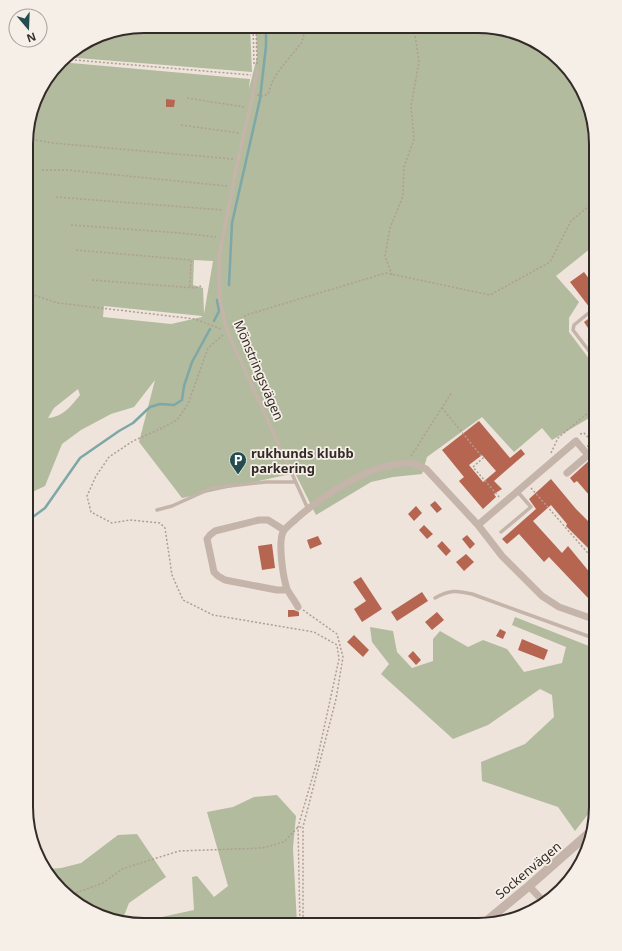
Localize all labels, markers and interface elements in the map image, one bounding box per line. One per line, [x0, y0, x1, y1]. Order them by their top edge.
north arrow [8, 8, 48, 48]
text: N [25, 29, 38, 46]
street label: Mönstringsvägen [230, 317, 288, 423]
place label: rukhunds klubb parkering [251, 444, 354, 477]
parking icon: rukhunds klubb parkering [228, 450, 248, 475]
street label: Sockenvägen [491, 837, 565, 903]

